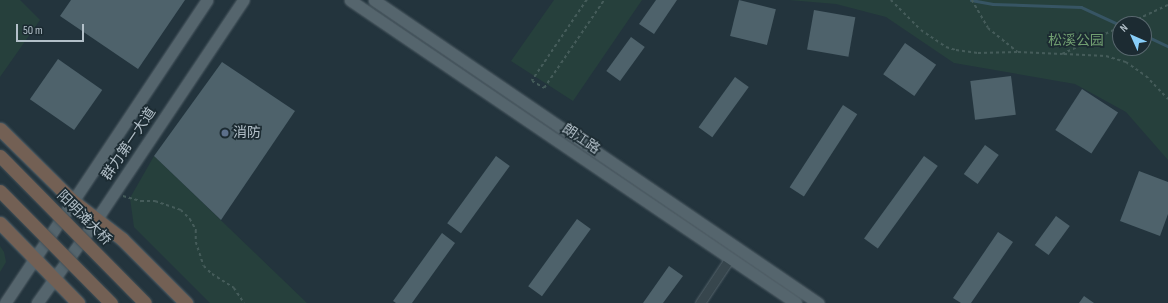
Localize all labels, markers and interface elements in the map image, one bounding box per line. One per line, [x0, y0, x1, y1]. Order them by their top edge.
scale bar [18, 16, 86, 42]
north arrow [1112, 16, 1152, 56]
text: N [1117, 21, 1131, 35]
text: 50 m [23, 23, 43, 38]
park label: 松溪公园 [1048, 33, 1104, 49]
street label: 群力第一大道 [99, 104, 159, 184]
street label: 朗江路 [559, 120, 603, 158]
place label: 消防 [233, 125, 261, 141]
marker: 消防 [220, 128, 230, 138]
street label: 阳明滩大桥 [53, 187, 115, 249]

